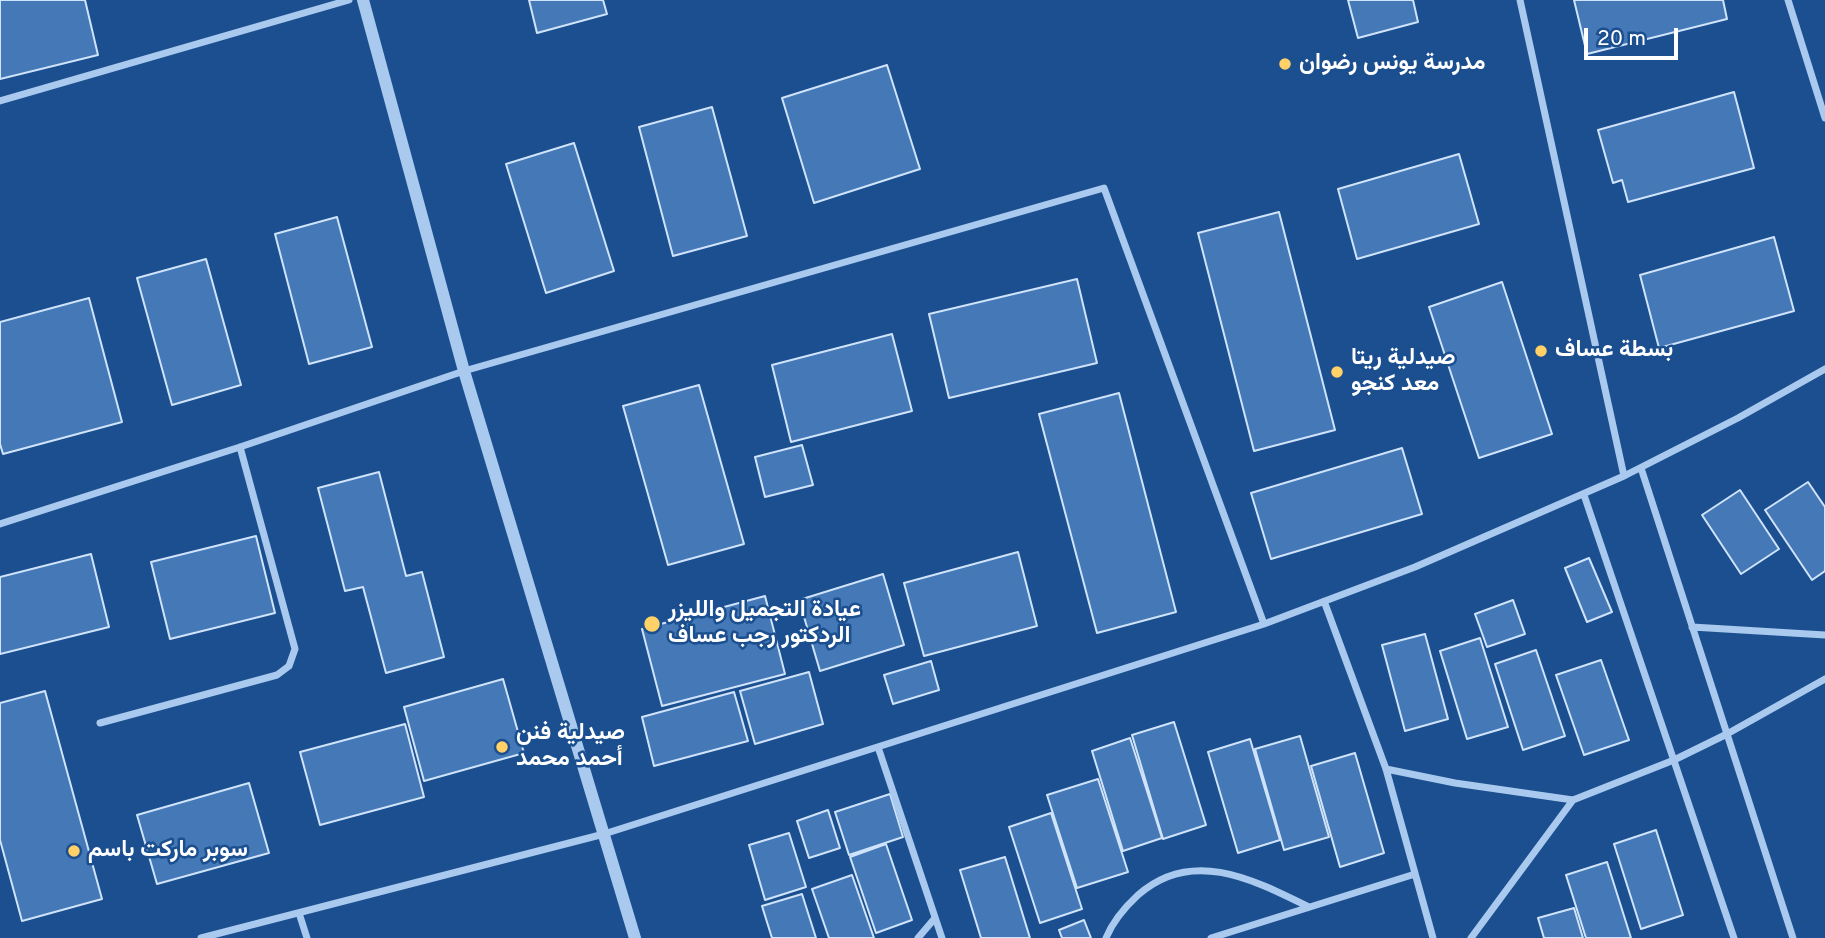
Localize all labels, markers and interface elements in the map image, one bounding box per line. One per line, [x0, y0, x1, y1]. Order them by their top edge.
scale bar [1587, 14, 1682, 58]
text: 20 m [1597, 26, 1646, 53]
place label: مدرسة يونس رضوان [1299, 50, 1485, 78]
marker: مدرسة يونس رضوان [1277, 56, 1293, 72]
place label: بسطة عساف [1555, 337, 1673, 365]
marker: بسطة عساف [1533, 343, 1549, 359]
place label: صيدلية ريتا معد كنجو [1351, 345, 1455, 399]
marker: صيدلية ريتا معد كنجو [1329, 364, 1345, 380]
place label: عيادة التجميل والليزر الردكتور رجب عساف [668, 597, 861, 651]
marker: عيادة التجميل والليزر الردكتور رجب عساف [642, 614, 662, 634]
place label: صيدلية فنن أحمد محمد [516, 720, 625, 774]
marker: صيدلية فنن أحمد محمد [494, 739, 510, 755]
place label: سوبر ماركت باسم [88, 837, 248, 865]
marker: سوبر ماركت باسم [66, 843, 82, 859]

